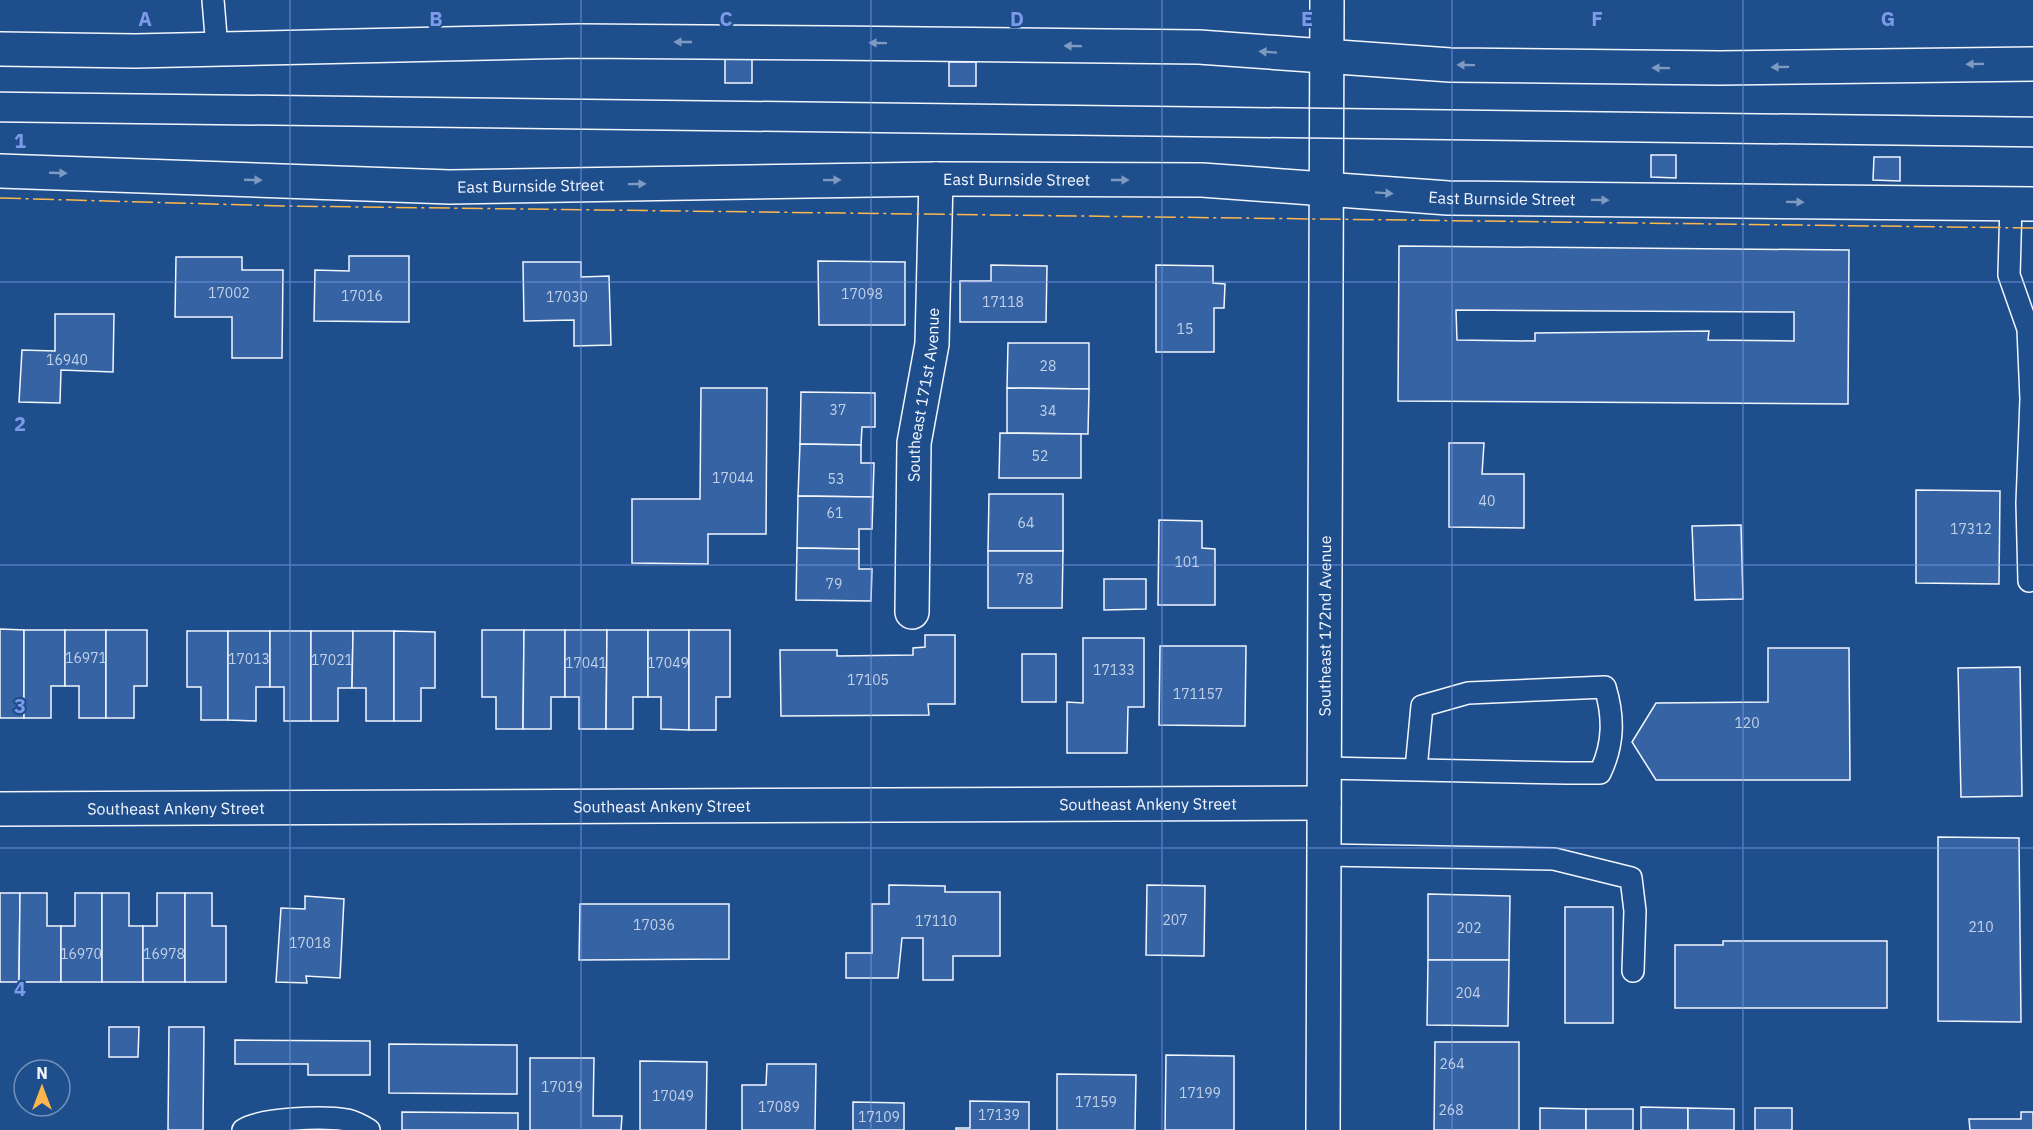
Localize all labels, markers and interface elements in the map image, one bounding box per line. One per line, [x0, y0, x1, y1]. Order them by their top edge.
text: A [138, 5, 152, 32]
text: B [429, 5, 443, 32]
text: C [719, 5, 733, 32]
text: D [1010, 5, 1024, 32]
text: E [1301, 5, 1313, 32]
text: F [1591, 5, 1603, 32]
text: G [1881, 5, 1895, 32]
one-way arrow [674, 37, 693, 47]
one-way arrow [869, 39, 888, 48]
one-way arrow [1064, 41, 1083, 50]
one-way arrow [1258, 47, 1277, 56]
one-way arrow [1457, 60, 1476, 70]
one-way arrow [1965, 60, 1984, 69]
one-way arrow [1770, 62, 1789, 72]
one-way arrow [1652, 63, 1671, 72]
text: 1 [14, 127, 26, 154]
one-way arrow [49, 168, 68, 178]
street label: East Burnside Street [943, 169, 1090, 190]
street label: East Burnside Street [457, 174, 604, 197]
one-way arrow [244, 175, 263, 184]
one-way arrow [1111, 175, 1130, 185]
one-way arrow [823, 176, 842, 185]
one-way arrow [628, 179, 647, 189]
street label: East Burnside Street [1428, 187, 1576, 209]
one-way arrow [1375, 188, 1394, 198]
one-way arrow [1590, 195, 1609, 205]
one-way arrow [1785, 197, 1804, 207]
house number: 17002 [208, 284, 250, 302]
house number: 17098 [841, 285, 883, 303]
house number: 17016 [341, 287, 383, 305]
house number: 17030 [546, 288, 588, 306]
house number: 17118 [982, 293, 1024, 311]
street label: Southeast 171st Avenue [904, 307, 943, 482]
house number: 15 [1177, 320, 1193, 338]
house number: 16940 [46, 351, 88, 369]
house number: 28 [1040, 357, 1056, 375]
house number: 37 [830, 401, 846, 419]
house number: 34 [1040, 402, 1056, 420]
text: 2 [14, 410, 26, 437]
house number: 52 [1032, 447, 1048, 465]
house number: 17044 [712, 469, 754, 487]
house number: 53 [828, 470, 844, 488]
house number: 40 [1479, 492, 1495, 510]
house number: 61 [827, 504, 843, 522]
house number: 64 [1018, 514, 1034, 532]
house number: 17312 [1950, 520, 1992, 538]
street label: Southeast 172nd Avenue [1314, 535, 1335, 717]
house number: 101 [1174, 553, 1200, 571]
house number: 78 [1017, 570, 1033, 588]
house number: 79 [826, 575, 842, 593]
house number: 16971 [65, 649, 107, 667]
house number: 17013 [228, 650, 270, 668]
house number: 17021 [311, 651, 353, 669]
house number: 17041 [565, 654, 607, 672]
house number: 17049 [647, 654, 689, 672]
house number: 17133 [1093, 661, 1135, 679]
house number: 17105 [847, 671, 889, 689]
house number: 171157 [1173, 685, 1223, 703]
text: 3 [14, 692, 26, 719]
house number: 120 [1734, 714, 1760, 732]
street label: Southeast Ankeny Street [1059, 793, 1237, 814]
street label: Southeast Ankeny Street [573, 796, 751, 816]
street label: Southeast Ankeny Street [87, 798, 265, 819]
house number: 207 [1162, 911, 1188, 929]
house number: 17110 [915, 912, 957, 930]
house number: 17036 [633, 916, 675, 934]
house number: 210 [1968, 918, 1994, 936]
house number: 202 [1456, 919, 1482, 937]
house number: 17018 [289, 934, 331, 952]
house number: 16970 [60, 945, 102, 963]
house number: 16978 [143, 945, 185, 963]
text: 4 [14, 975, 26, 1002]
house number: 204 [1455, 984, 1481, 1002]
house number: 264 [1439, 1055, 1465, 1073]
north arrow [12, 1058, 72, 1118]
text: N [36, 1063, 48, 1083]
house number: 17019 [541, 1078, 583, 1096]
house number: 17199 [1179, 1084, 1221, 1102]
house number: 17049 [652, 1087, 694, 1105]
house number: 17159 [1075, 1093, 1117, 1111]
house number: 17089 [758, 1098, 800, 1116]
house number: 268 [1438, 1101, 1464, 1119]
house number: 17139 [978, 1106, 1020, 1124]
house number: 17109 [858, 1108, 900, 1126]

